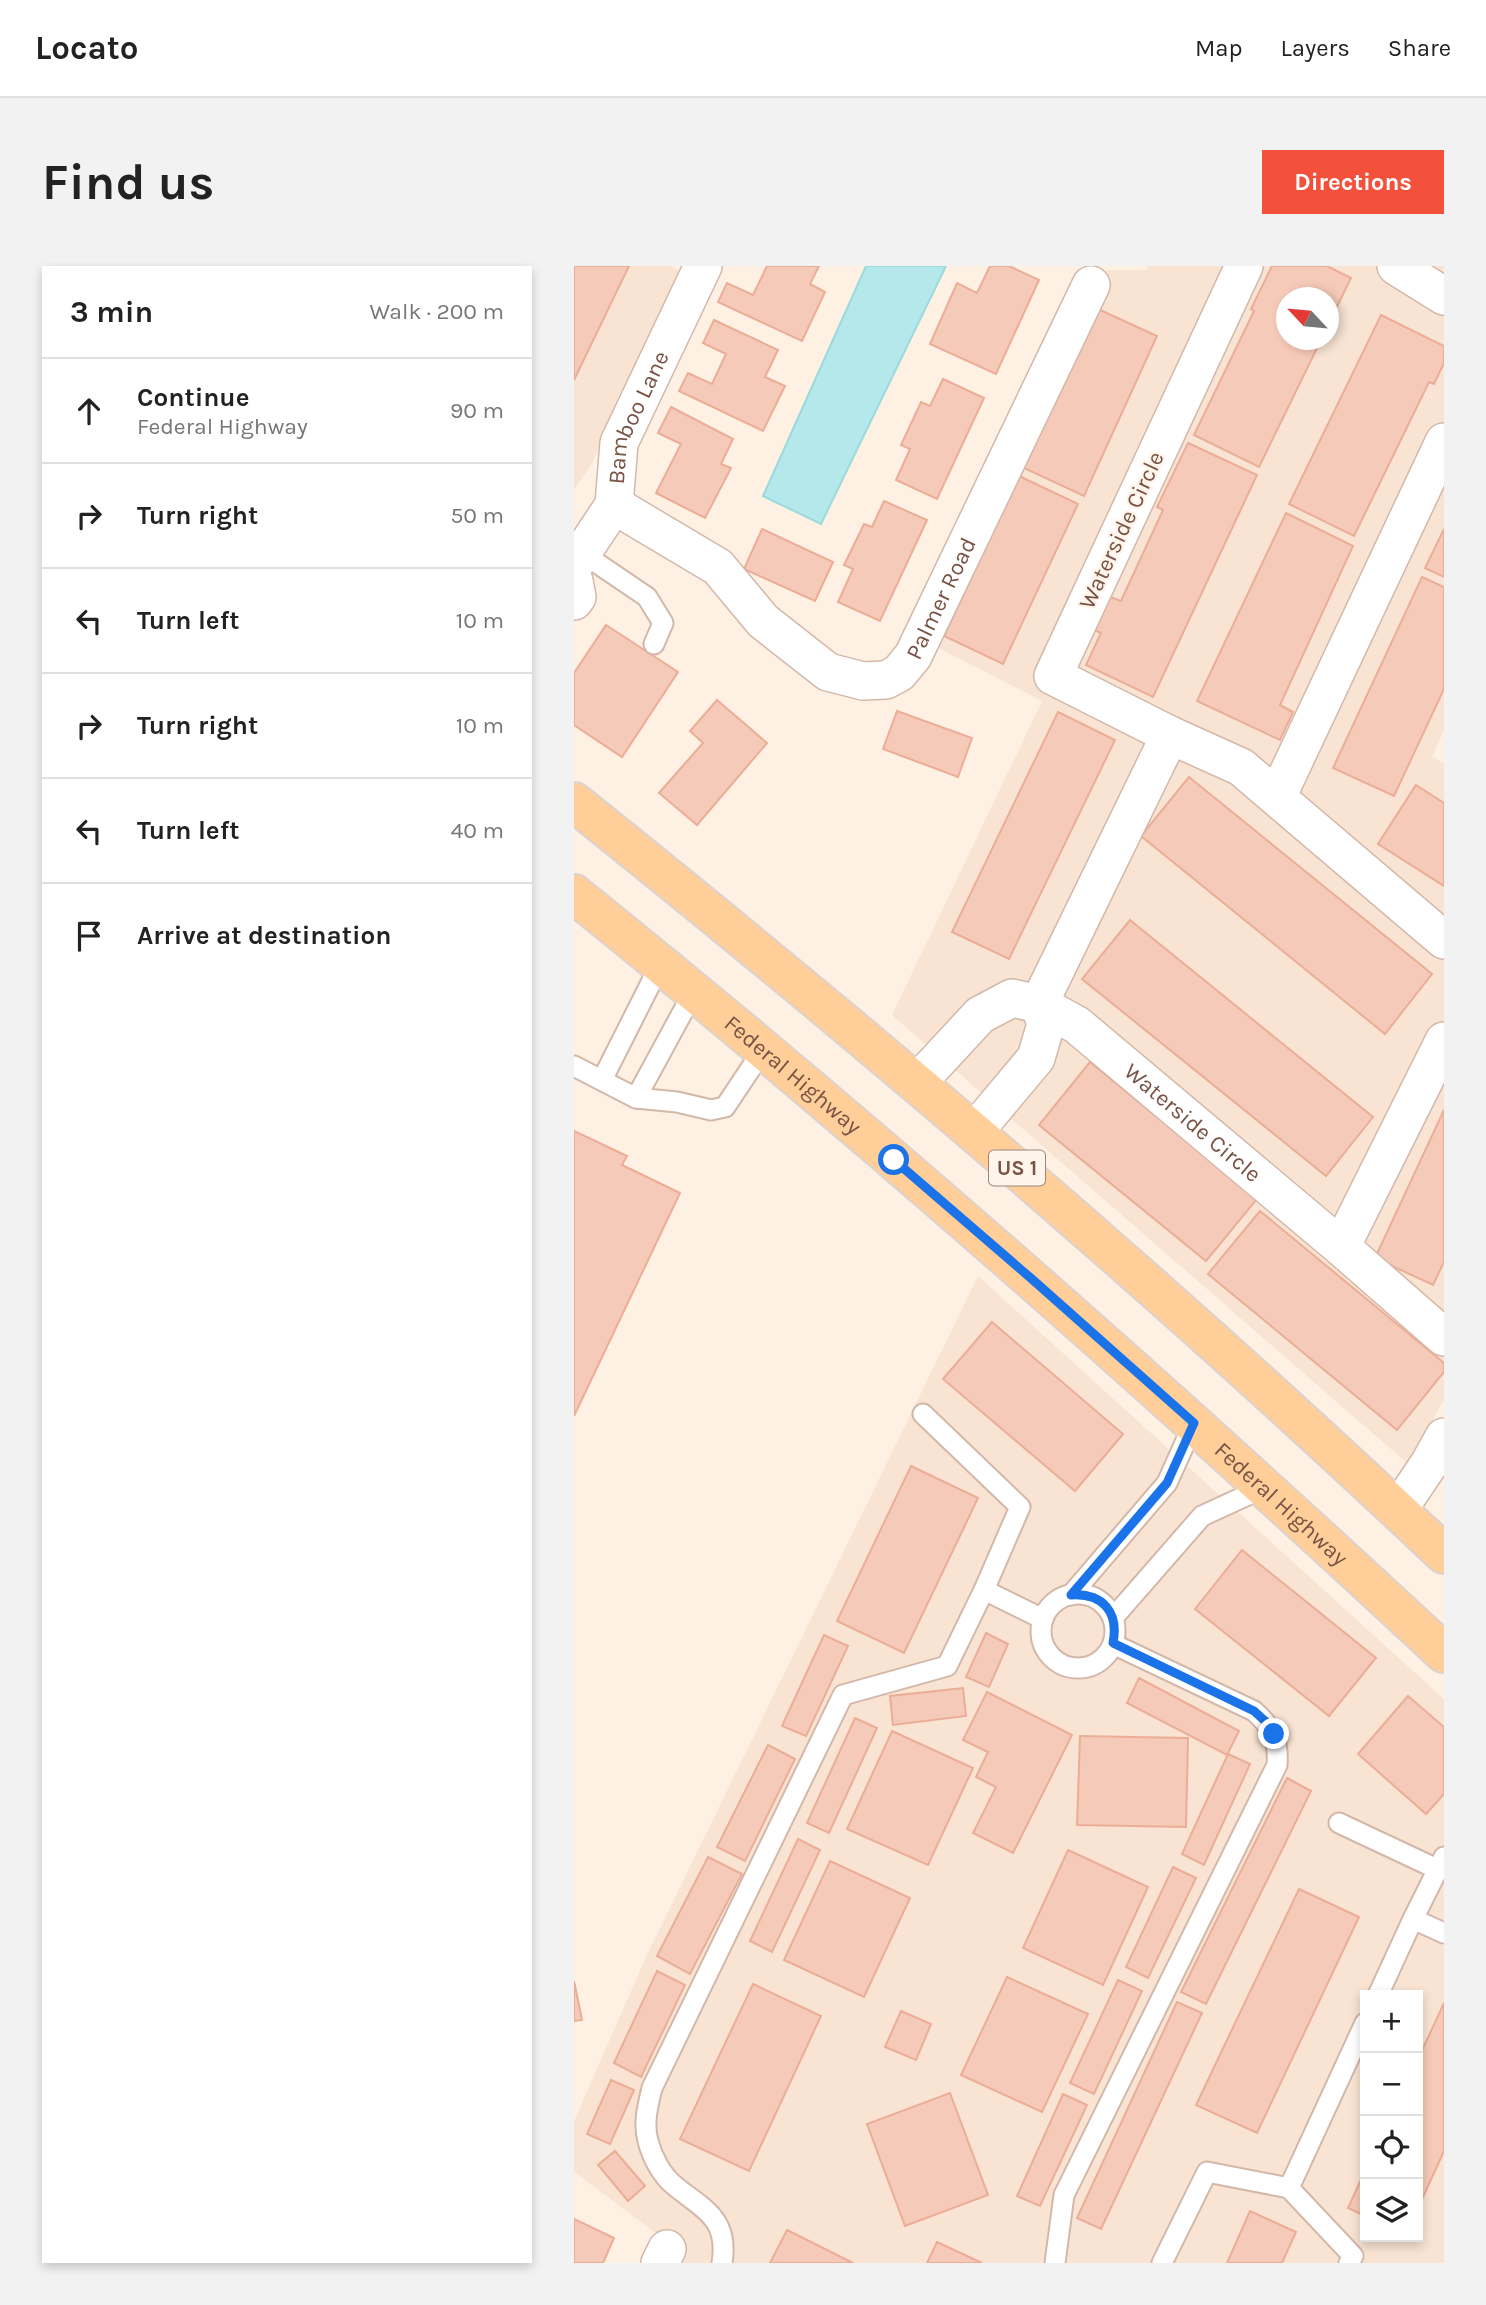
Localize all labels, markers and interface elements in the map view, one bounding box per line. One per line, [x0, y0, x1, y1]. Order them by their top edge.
text: Locato [35, 29, 138, 67]
text: Map [1195, 34, 1243, 62]
text: Layers [1281, 34, 1350, 62]
text: Share [1388, 34, 1451, 62]
button: Directions [1262, 150, 1444, 214]
text: Find us [42, 154, 214, 211]
north arrow [1276, 287, 1339, 350]
text: 3 min [70, 294, 153, 330]
text: Walk · 200 m [369, 298, 504, 325]
street label: Bamboo Lane [603, 347, 675, 485]
text: Continue [137, 382, 249, 413]
icon: ahead [70, 392, 108, 430]
text: 90 m [450, 397, 504, 424]
text: Federal Highway [137, 413, 308, 440]
street label: Waterside Circle [1073, 447, 1170, 613]
icon: right [70, 497, 108, 535]
text: Turn right [137, 500, 258, 531]
text: 50 m [450, 502, 504, 529]
street label: Palmer Road [900, 533, 982, 664]
icon: left [70, 602, 108, 640]
text: Turn left [137, 605, 239, 636]
text: 10 m [456, 607, 504, 634]
icon: right [70, 707, 108, 745]
text: Turn right [137, 710, 258, 741]
text: 10 m [456, 712, 504, 739]
icon: left [70, 812, 108, 850]
text: Turn left [137, 815, 239, 846]
text: 40 m [451, 817, 504, 844]
icon: arrive [70, 917, 108, 955]
text: Arrive at destination [137, 920, 391, 951]
street label: Federal Highway [719, 1010, 867, 1140]
street label: Waterside Circle [1119, 1058, 1267, 1188]
route start [878, 1144, 909, 1175]
road number: US 1 [989, 1150, 1045, 1186]
street label: Federal Highway [1209, 1436, 1354, 1572]
route end [1258, 1718, 1289, 1749]
map controls [1360, 1990, 1423, 2242]
button: + [1360, 1990, 1423, 2053]
button: − [1360, 2053, 1423, 2116]
button: locate [1360, 2116, 1423, 2179]
button: layers [1360, 2179, 1423, 2242]

